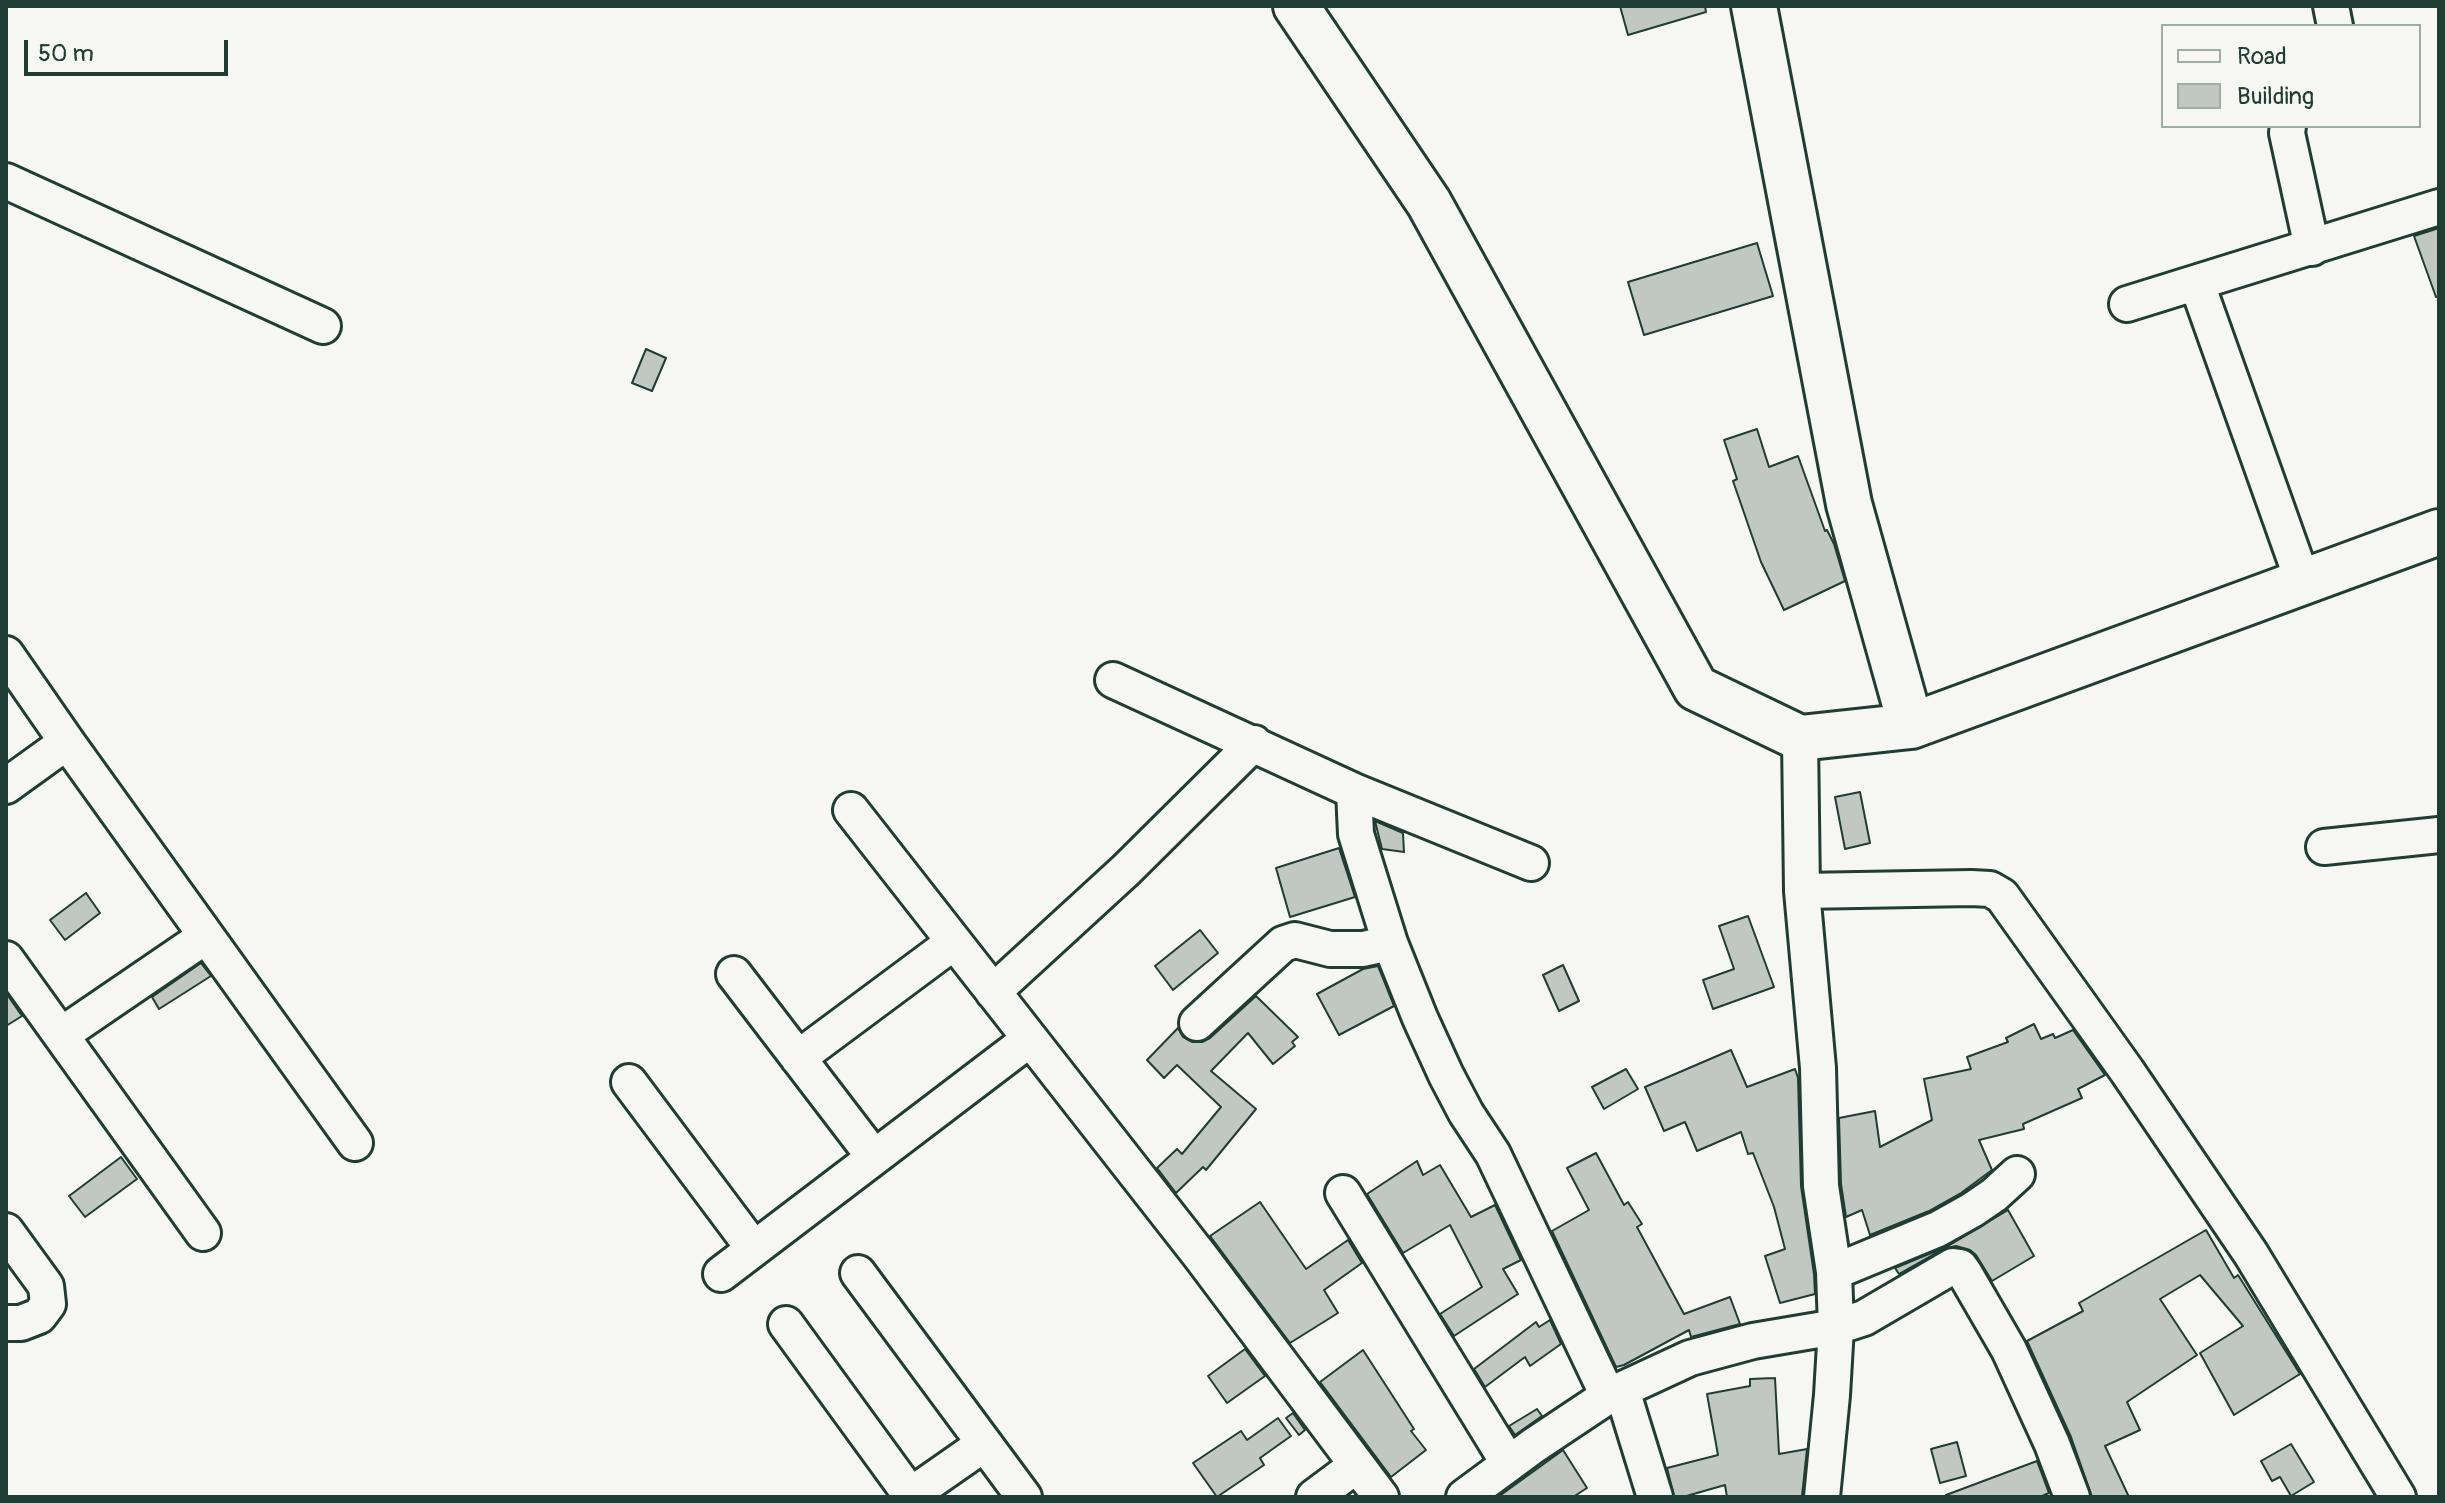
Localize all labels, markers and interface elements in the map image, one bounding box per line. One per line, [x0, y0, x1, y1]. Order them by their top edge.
scale bar [28, 24, 232, 74]
legend [2161, 24, 2421, 128]
text: 50 m [38, 39, 94, 68]
text: Road [2237, 42, 2287, 71]
text: Building [2237, 82, 2314, 111]

